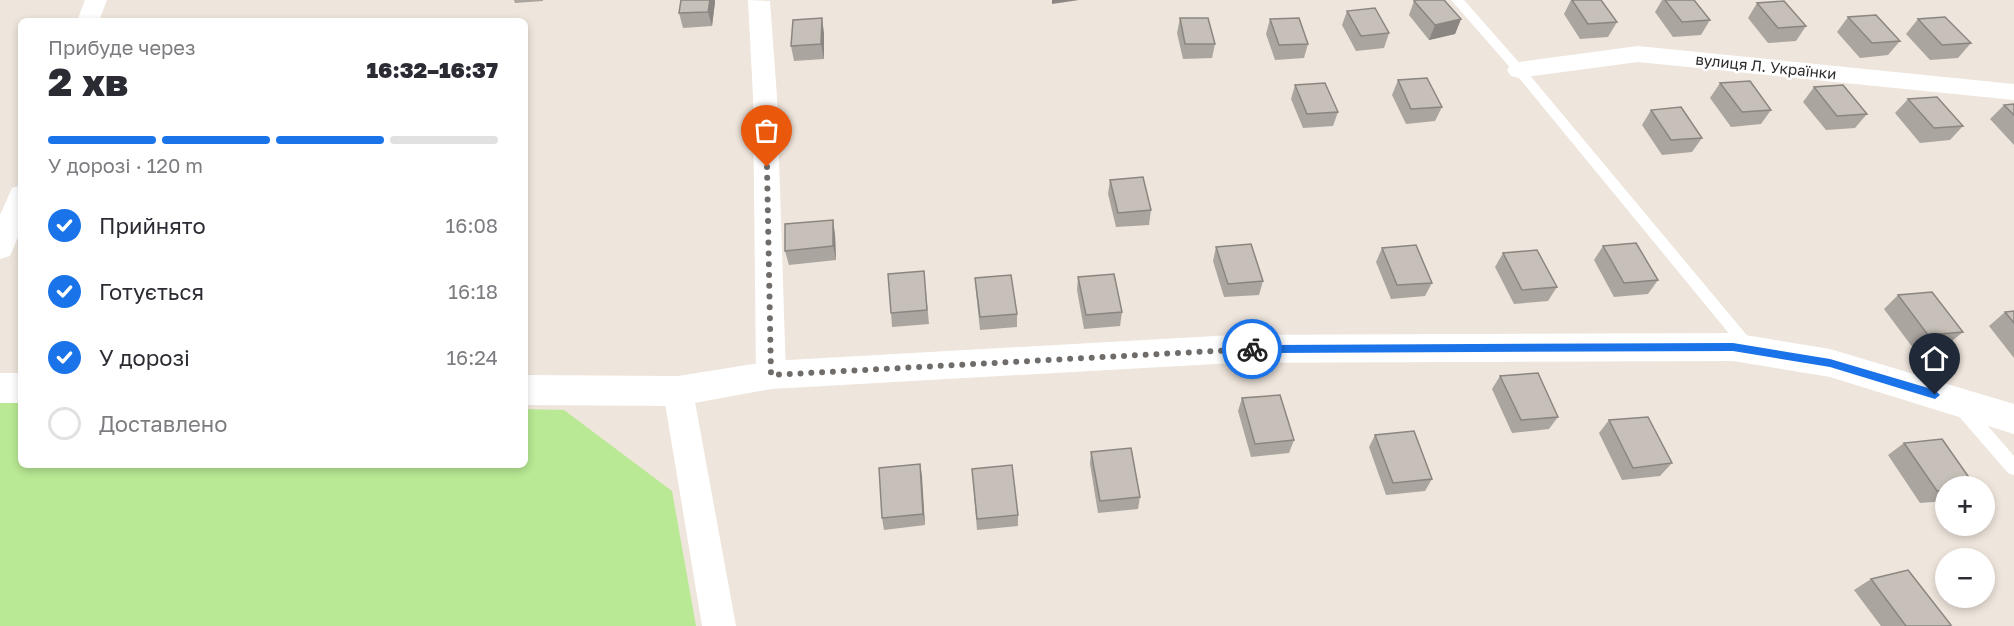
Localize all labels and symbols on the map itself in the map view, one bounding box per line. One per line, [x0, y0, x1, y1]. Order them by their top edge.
street label: вулиця Л. Українки [1695, 50, 1837, 82]
pin [741, 105, 792, 167]
courier [1222, 319, 1282, 379]
pin [1909, 333, 1960, 395]

